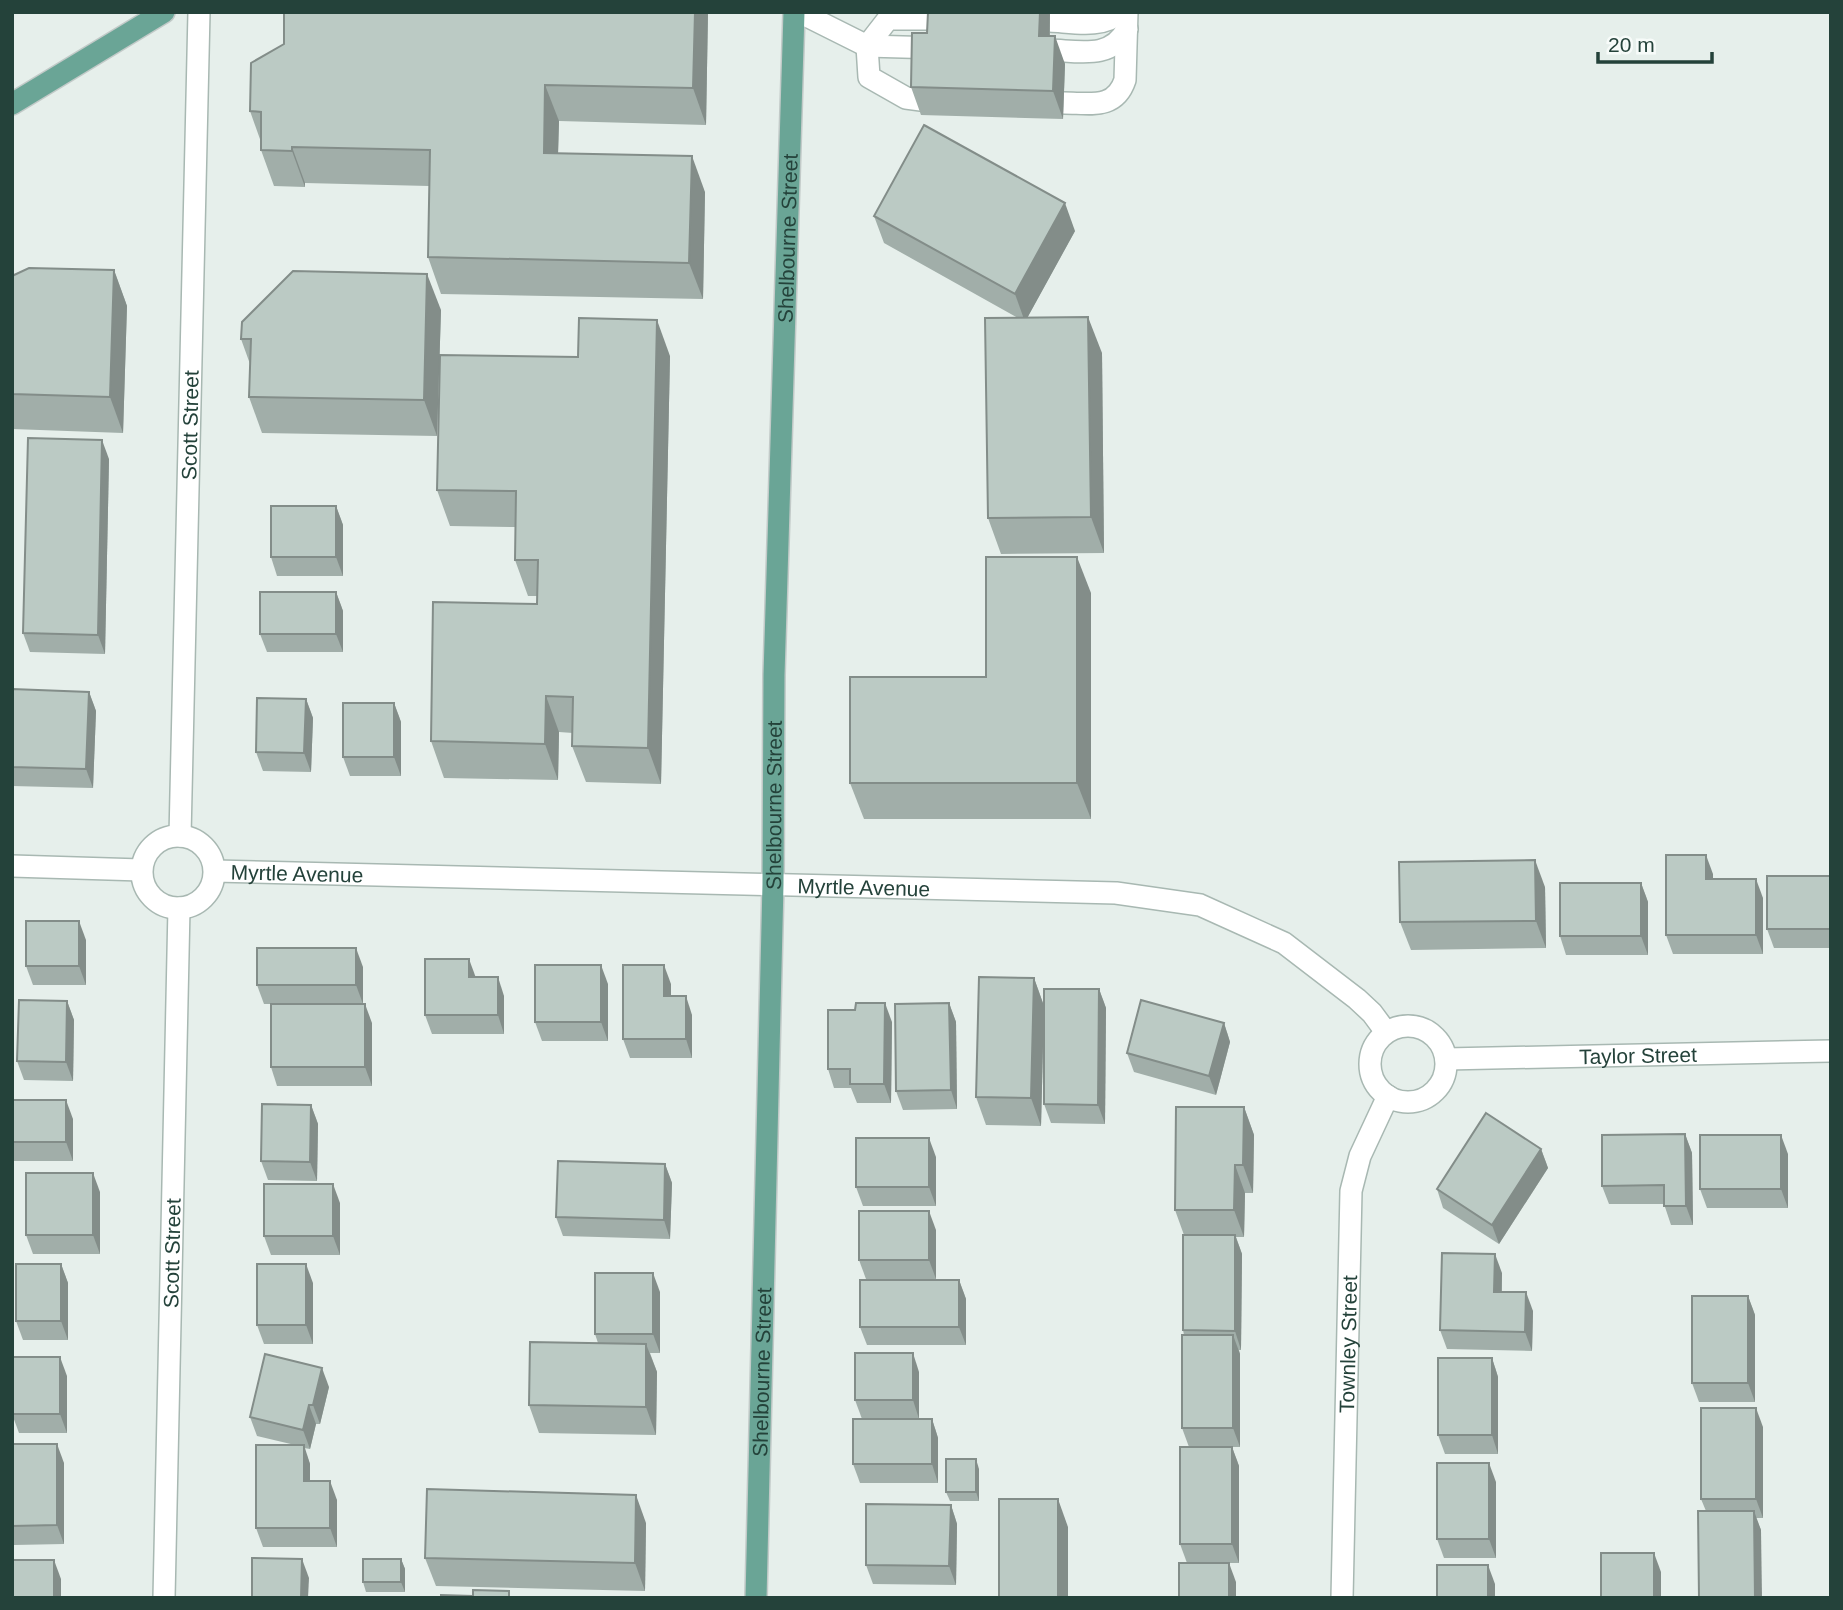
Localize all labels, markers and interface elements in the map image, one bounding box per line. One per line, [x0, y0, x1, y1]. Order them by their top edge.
scale bar [1598, 21, 1712, 65]
text: 20 m [1608, 33, 1655, 56]
street label: Shelbourne Street [773, 153, 801, 323]
street label: Scott Street [177, 370, 202, 480]
street label: Shelbourne Street [761, 720, 785, 890]
street label: Myrtle Avenue [230, 860, 364, 886]
street label: Myrtle Avenue [797, 874, 930, 900]
street label: Taylor Street [1579, 1042, 1697, 1068]
street label: Scott Street [159, 1198, 184, 1308]
street label: Townley Street [1335, 1275, 1361, 1413]
street label: Shelbourne Street [748, 1287, 775, 1457]

